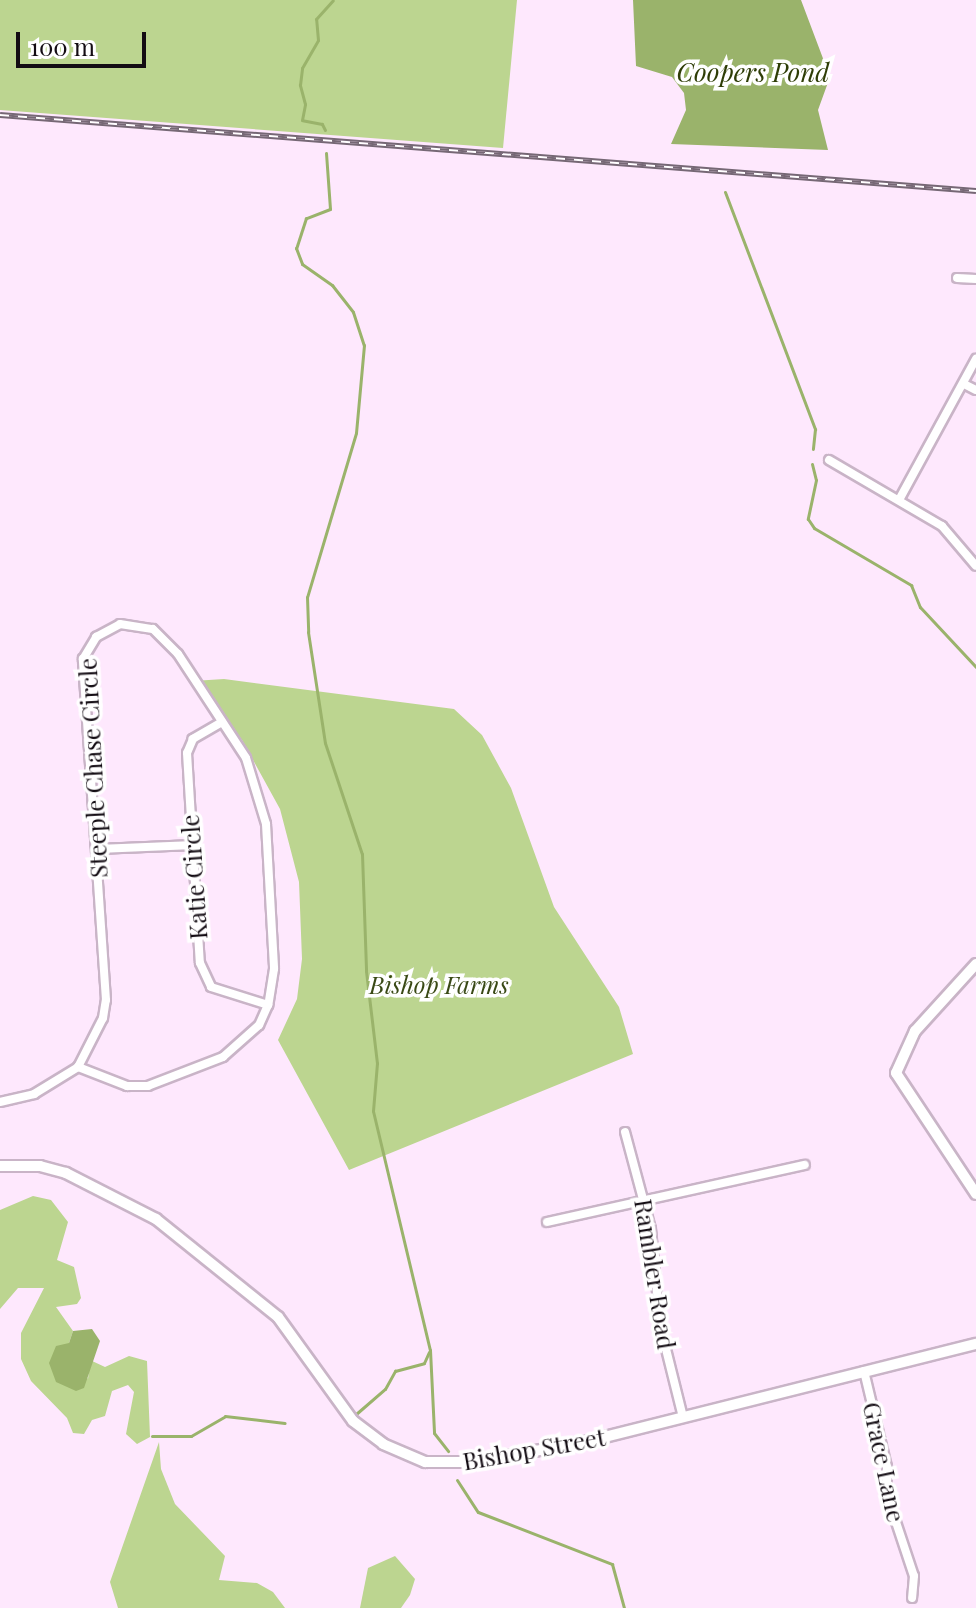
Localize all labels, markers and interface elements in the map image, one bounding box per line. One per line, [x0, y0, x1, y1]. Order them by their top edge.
scale bar [20, 16, 150, 66]
text: 100 m [30, 30, 95, 62]
water label: Coopers Pond [677, 56, 829, 88]
street label: Steeple Chase Circle [73, 657, 113, 879]
street label: Katie Circle [175, 813, 213, 941]
park label: Bishop Farms [369, 971, 509, 999]
street label: Rambler Road [629, 1197, 681, 1351]
street label: Grace Lane [857, 1399, 911, 1525]
street label: Bishop Street [460, 1422, 608, 1476]

